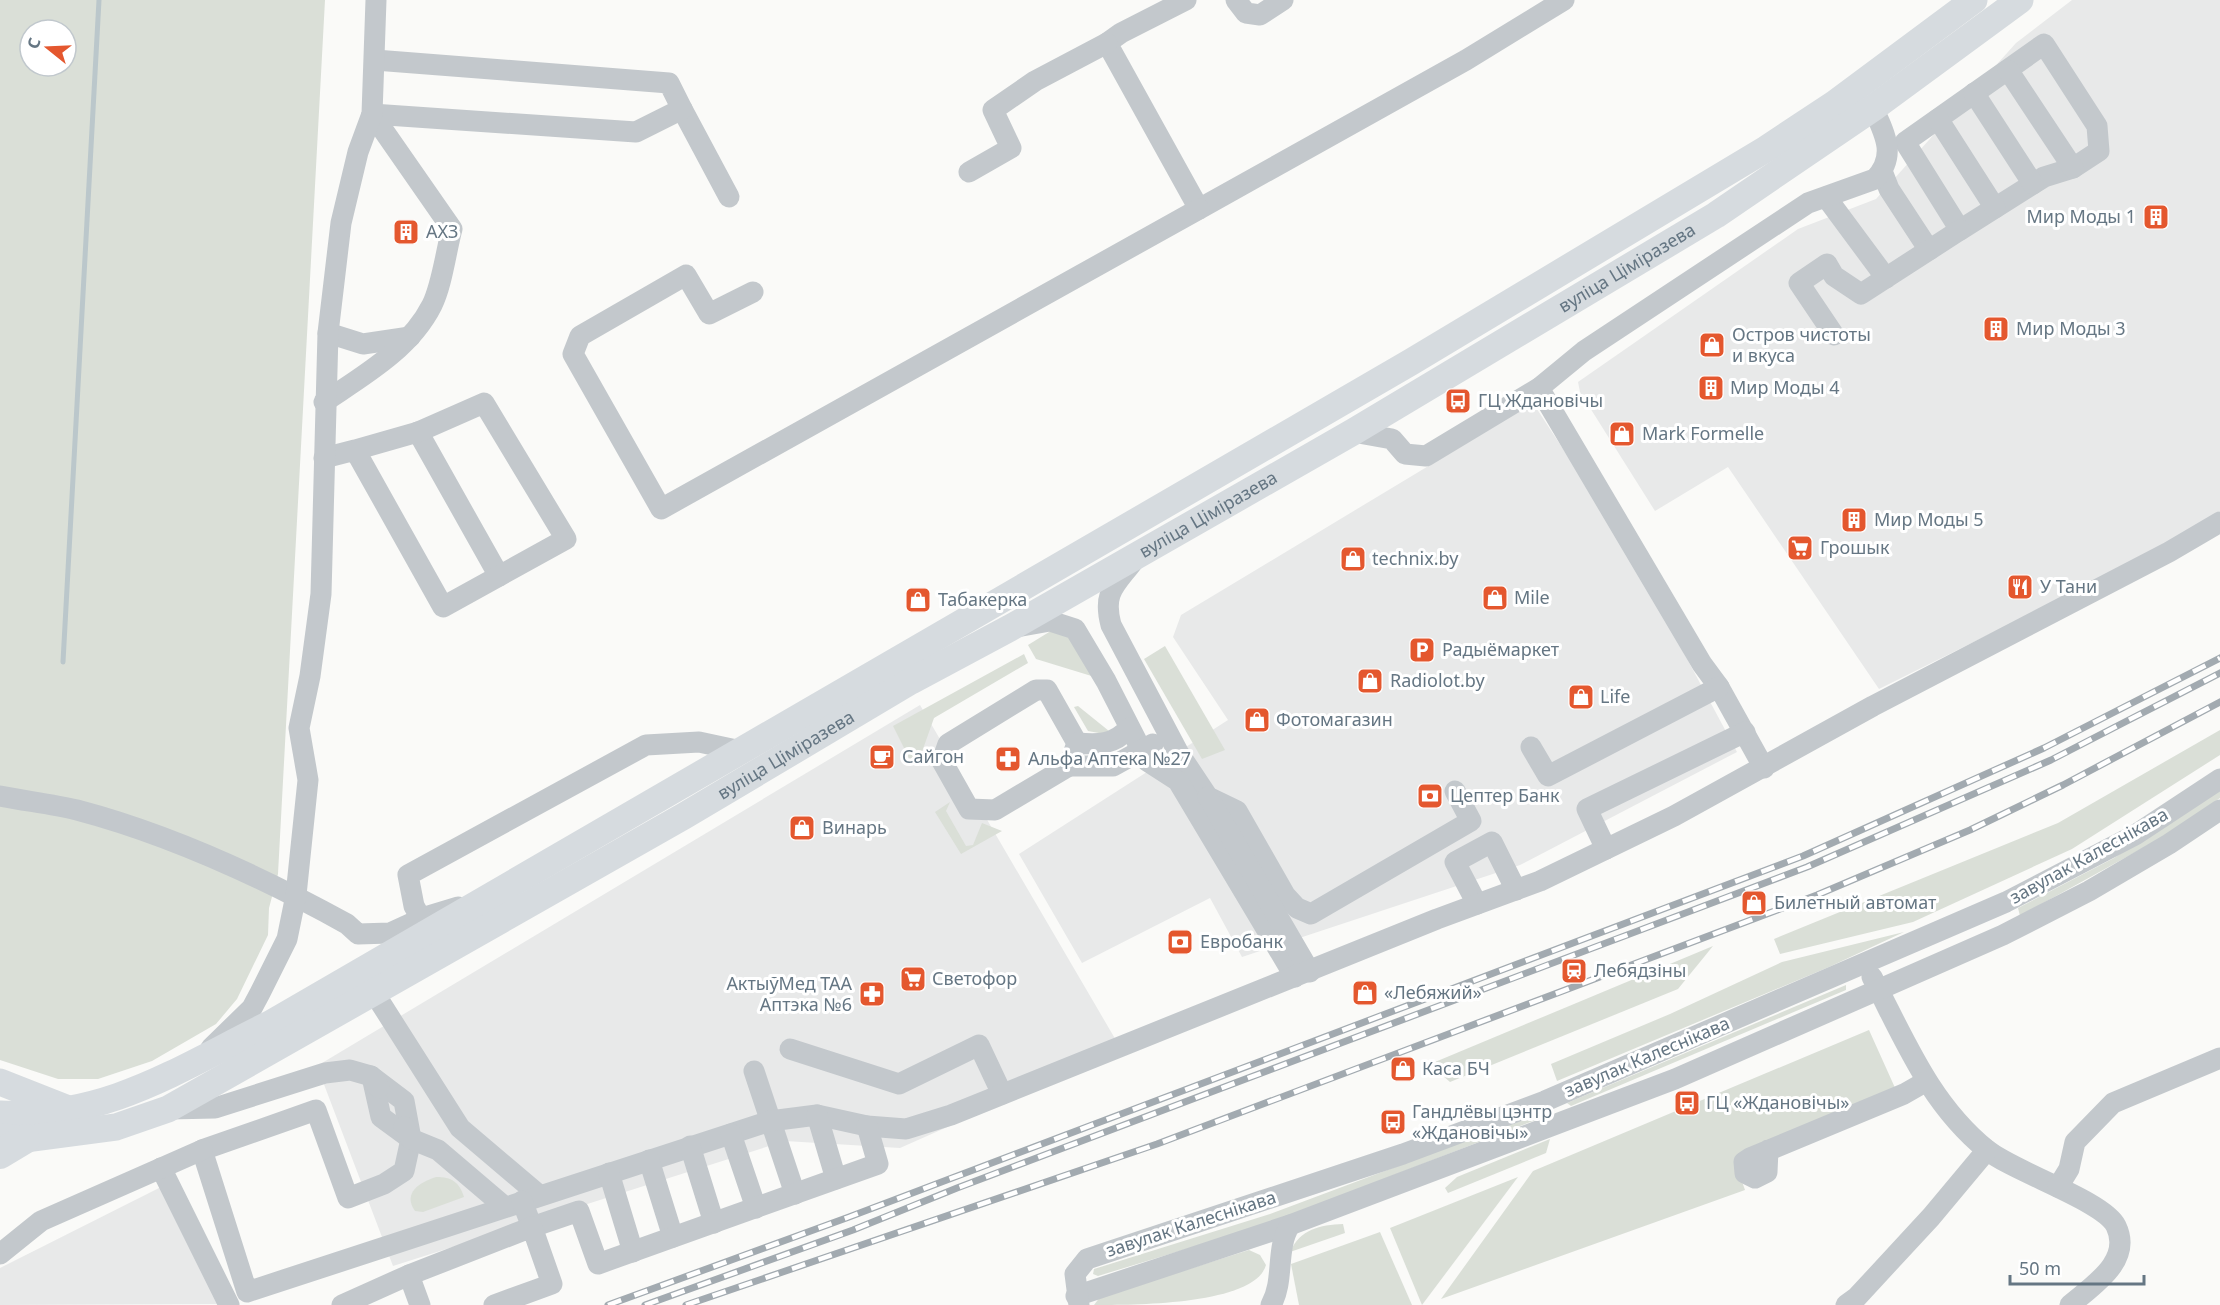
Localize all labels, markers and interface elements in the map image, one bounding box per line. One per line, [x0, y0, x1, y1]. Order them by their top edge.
north arrow [18, 18, 78, 78]
text: С [22, 35, 46, 52]
building icon: Мир Моды 1 [2141, 202, 2171, 232]
place label: Мир Моды 1 [2026, 204, 2136, 228]
building icon: АХЗ [391, 217, 421, 247]
street label: вуліца Ціміразева [1554, 217, 1699, 318]
place label: АХЗ [426, 219, 458, 243]
building icon: Мир Моды 3 [1981, 314, 2011, 344]
place label: Мир Моды 3 [2016, 316, 2126, 340]
place label: Остров чистоты и вкуса [1732, 322, 1871, 367]
shop icon: Остров чистоты и вкуса [1697, 330, 1727, 360]
building icon: Мир Моды 4 [1696, 373, 1726, 403]
place label: Мир Моды 4 [1730, 375, 1840, 399]
bus stop icon: ГЦ Ждановічы [1443, 386, 1473, 416]
place label: ГЦ Ждановічы [1478, 388, 1603, 412]
shop icon: Mark Formelle [1607, 419, 1637, 449]
place label: Mark Formelle [1642, 421, 1764, 445]
street label: вуліца Ціміразева [1134, 465, 1281, 563]
building icon: Мир Моды 5 [1839, 505, 1869, 535]
place label: Мир Моды 5 [1874, 507, 1984, 531]
supermarket icon: Грошык [1785, 533, 1815, 563]
place label: Грошык [1820, 535, 1890, 559]
shop icon: technix.by [1338, 544, 1368, 574]
place label: technix.by [1372, 546, 1459, 570]
restaurant icon: У Тани [2005, 572, 2035, 602]
place label: У Тани [2040, 574, 2097, 598]
shop icon: Mile [1480, 583, 1510, 613]
shop icon: Табакерка [903, 585, 933, 615]
place label: Mile [1514, 585, 1550, 609]
place label: Табакерка [938, 587, 1027, 611]
parking icon: Радыёмаркет [1407, 635, 1437, 665]
place label: Радыёмаркет [1442, 637, 1560, 661]
shop icon: Radiolot.by [1355, 666, 1385, 696]
place label: Radiolot.by [1390, 668, 1485, 692]
shop icon: Life [1566, 682, 1596, 712]
place label: Life [1600, 684, 1630, 708]
street label: вуліца Ціміразева [713, 704, 858, 805]
shop icon: Фотомагазин [1242, 705, 1272, 735]
place label: Фотомагазин [1276, 707, 1393, 731]
cafe icon: Сайгон [867, 742, 897, 772]
place label: Сайгон [902, 744, 964, 768]
pharmacy icon: Альфа Аптека №27 [993, 744, 1023, 774]
place label: Альфа Аптека №27 [1028, 746, 1191, 770]
bank icon: Цептер Банк [1415, 781, 1445, 811]
place label: Цептер Банк [1450, 783, 1560, 807]
street label: завулак Калеснікава [2005, 802, 2172, 909]
shop icon: Винарь [787, 813, 817, 843]
place label: Винарь [822, 815, 887, 839]
shop icon: Билетный автомат [1739, 888, 1769, 918]
place label: Билетный автомат [1774, 890, 1937, 914]
bank icon: Евробанк [1165, 927, 1195, 957]
place label: Евробанк [1200, 929, 1284, 953]
station icon: Лебядзіны [1559, 956, 1589, 986]
place label: Лебядзіны [1594, 958, 1687, 982]
supermarket icon: Светофор [898, 964, 928, 994]
place label: Светофор [932, 966, 1017, 990]
place label: АктыўМед ТАА Аптэка №6 [726, 971, 853, 1016]
shop icon: «Лебяжий» [1350, 978, 1380, 1008]
pharmacy icon: АктыўМед ТАА Аптэка №6 [857, 979, 887, 1009]
place label: «Лебяжий» [1384, 980, 1482, 1004]
street label: завулак Калеснікава [1560, 1010, 1733, 1102]
shop icon: Каса БЧ [1388, 1054, 1418, 1084]
place label: Каса БЧ [1422, 1056, 1490, 1080]
bus stop icon: ГЦ «Ждановічы» [1672, 1088, 1702, 1118]
place label: ГЦ «Ждановічы» [1706, 1090, 1850, 1114]
place label: Гандлёвы цэнтр «Ждановічы» [1412, 1099, 1552, 1144]
bus stop icon: Гандлёвы цэнтр «Ждановічы» [1378, 1107, 1408, 1137]
street label: завулак Калеснікава [1103, 1184, 1279, 1262]
scale bar [2010, 1248, 2144, 1286]
text: 50 m [2019, 1256, 2061, 1280]

